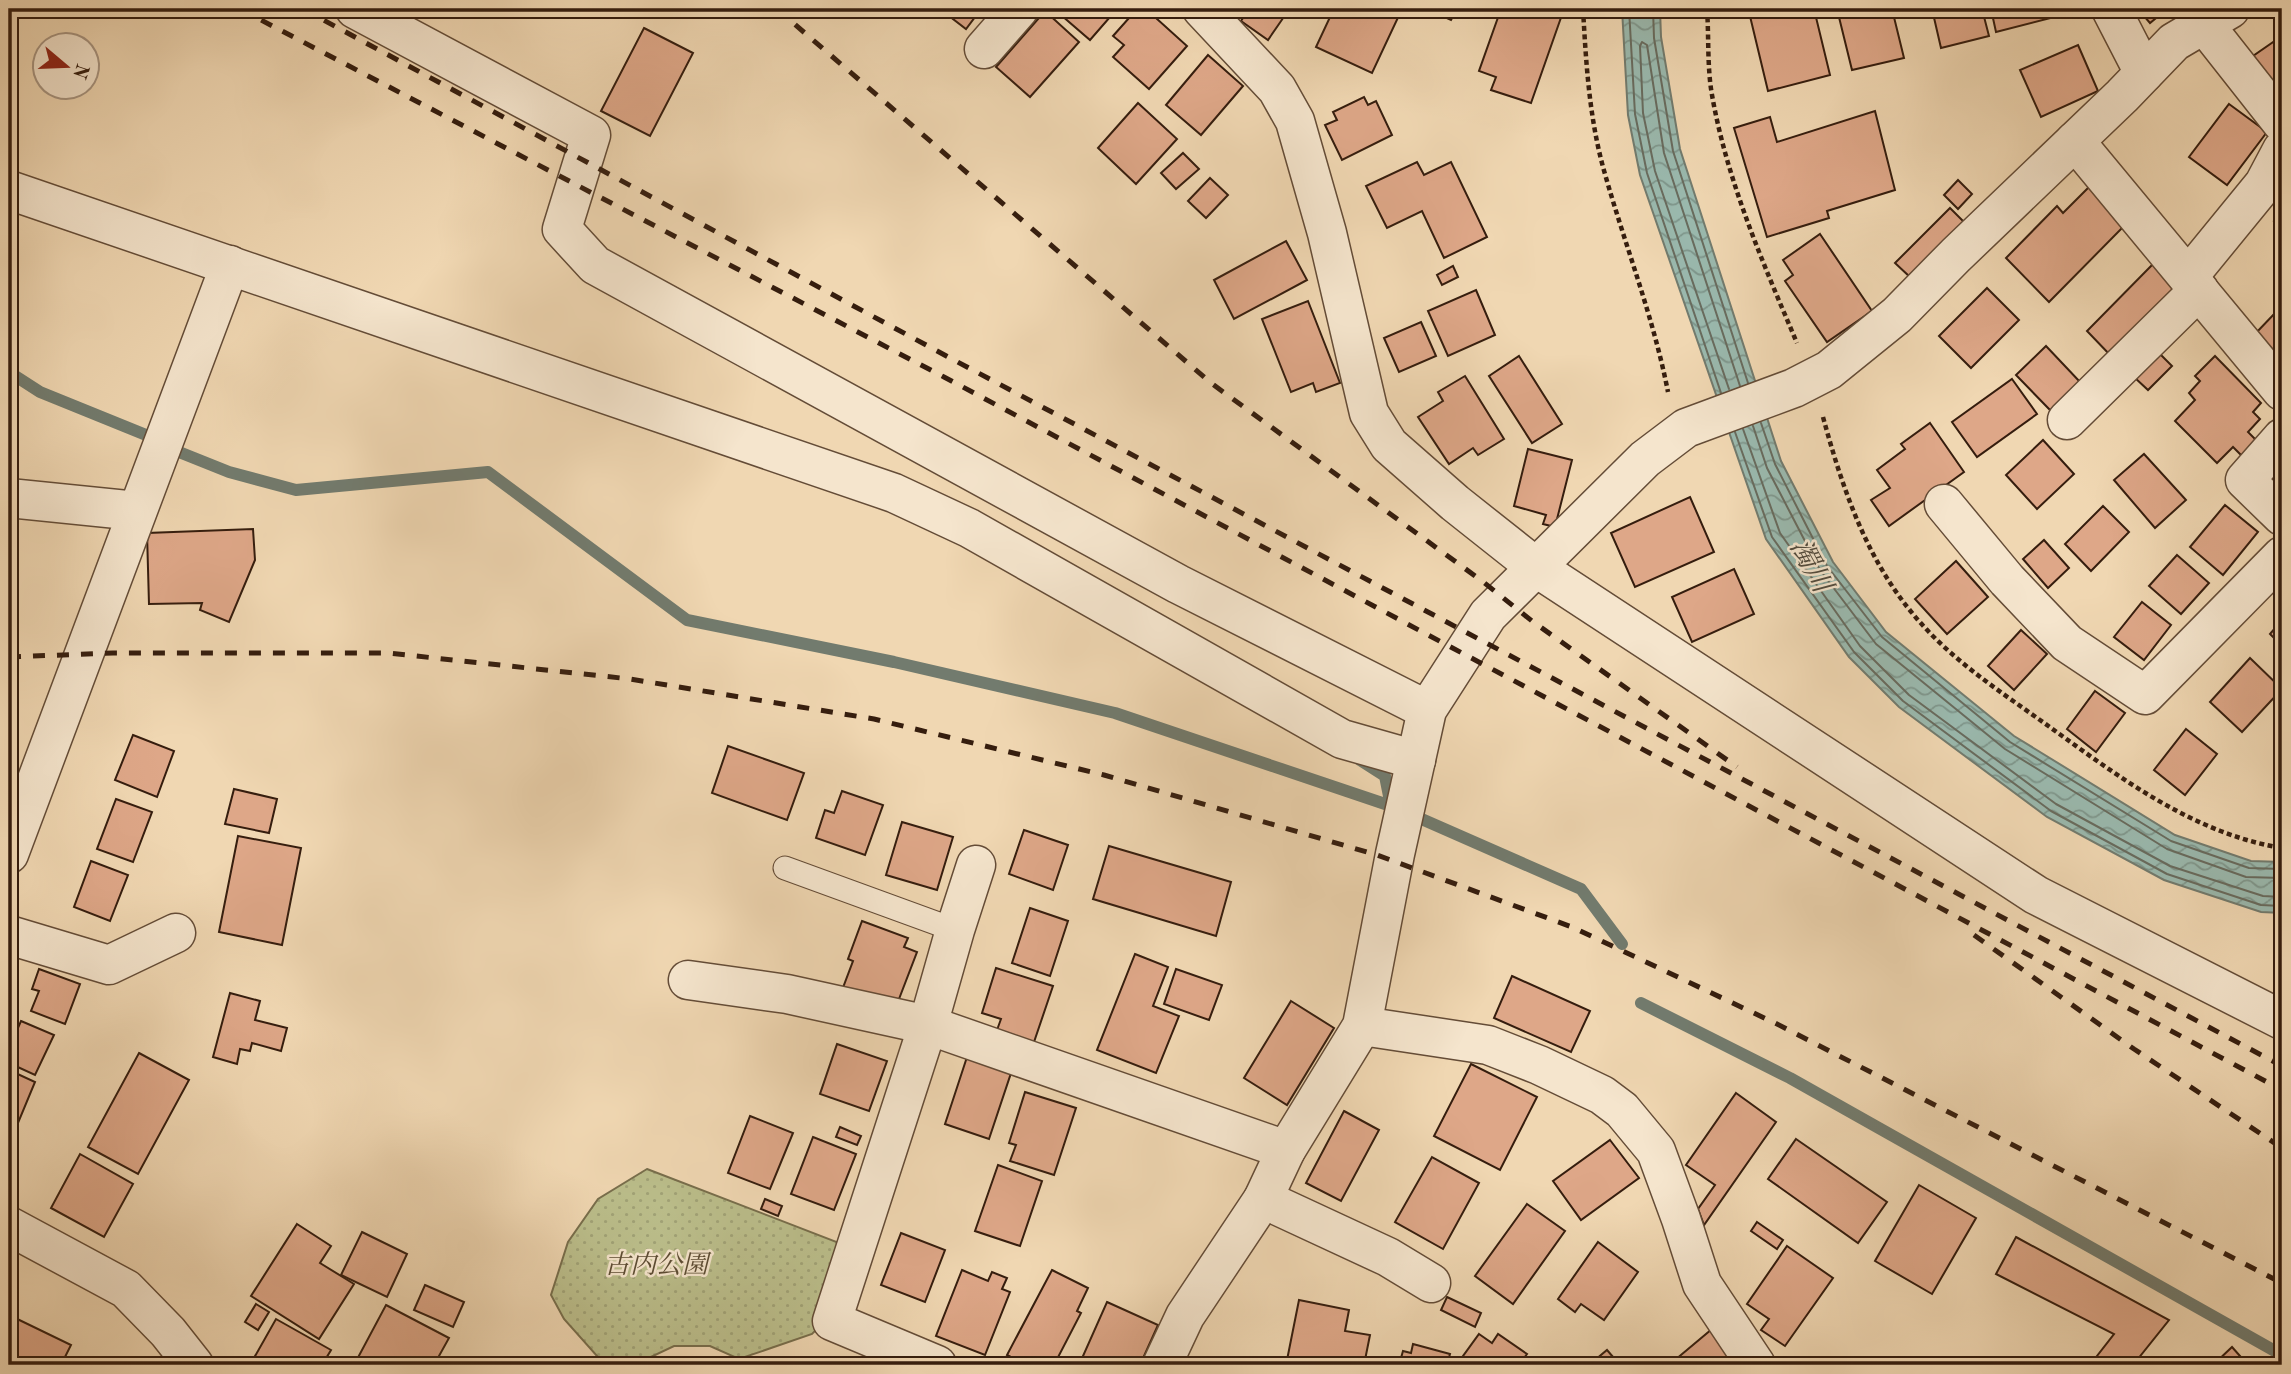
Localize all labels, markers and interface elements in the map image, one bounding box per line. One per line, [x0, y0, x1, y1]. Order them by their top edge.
north arrow [32, 32, 102, 102]
text: N [68, 61, 91, 81]
water label: 濁川 [1784, 534, 1839, 600]
park label: 古内公園 [604, 1251, 712, 1279]

